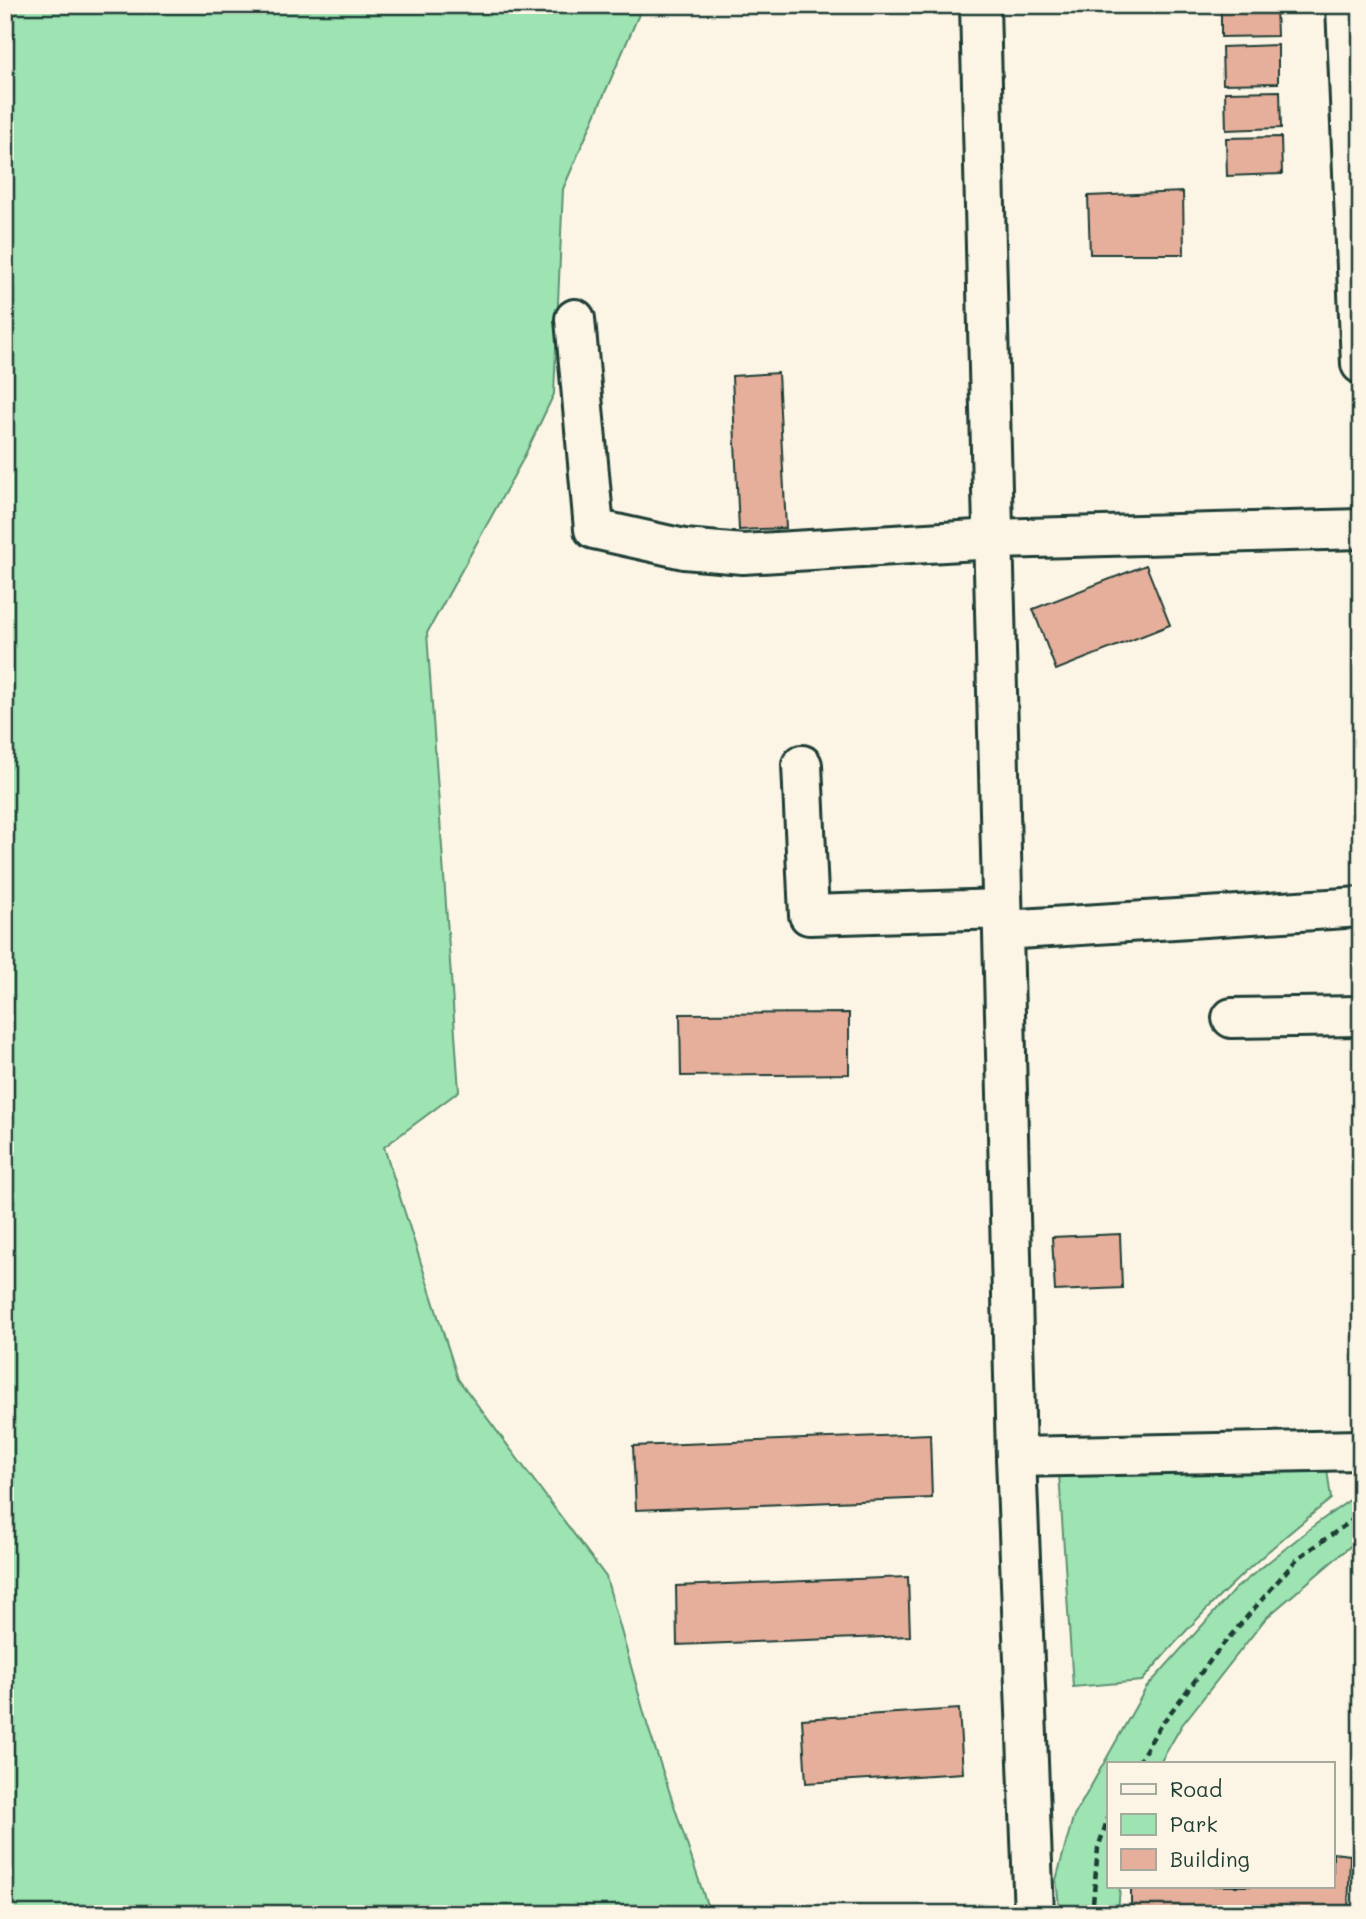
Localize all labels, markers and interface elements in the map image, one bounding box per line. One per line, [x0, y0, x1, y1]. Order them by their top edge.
legend [1107, 1762, 1334, 1888]
text: Road [1170, 1775, 1222, 1802]
text: Park [1170, 1810, 1218, 1837]
text: Building [1170, 1845, 1250, 1872]

